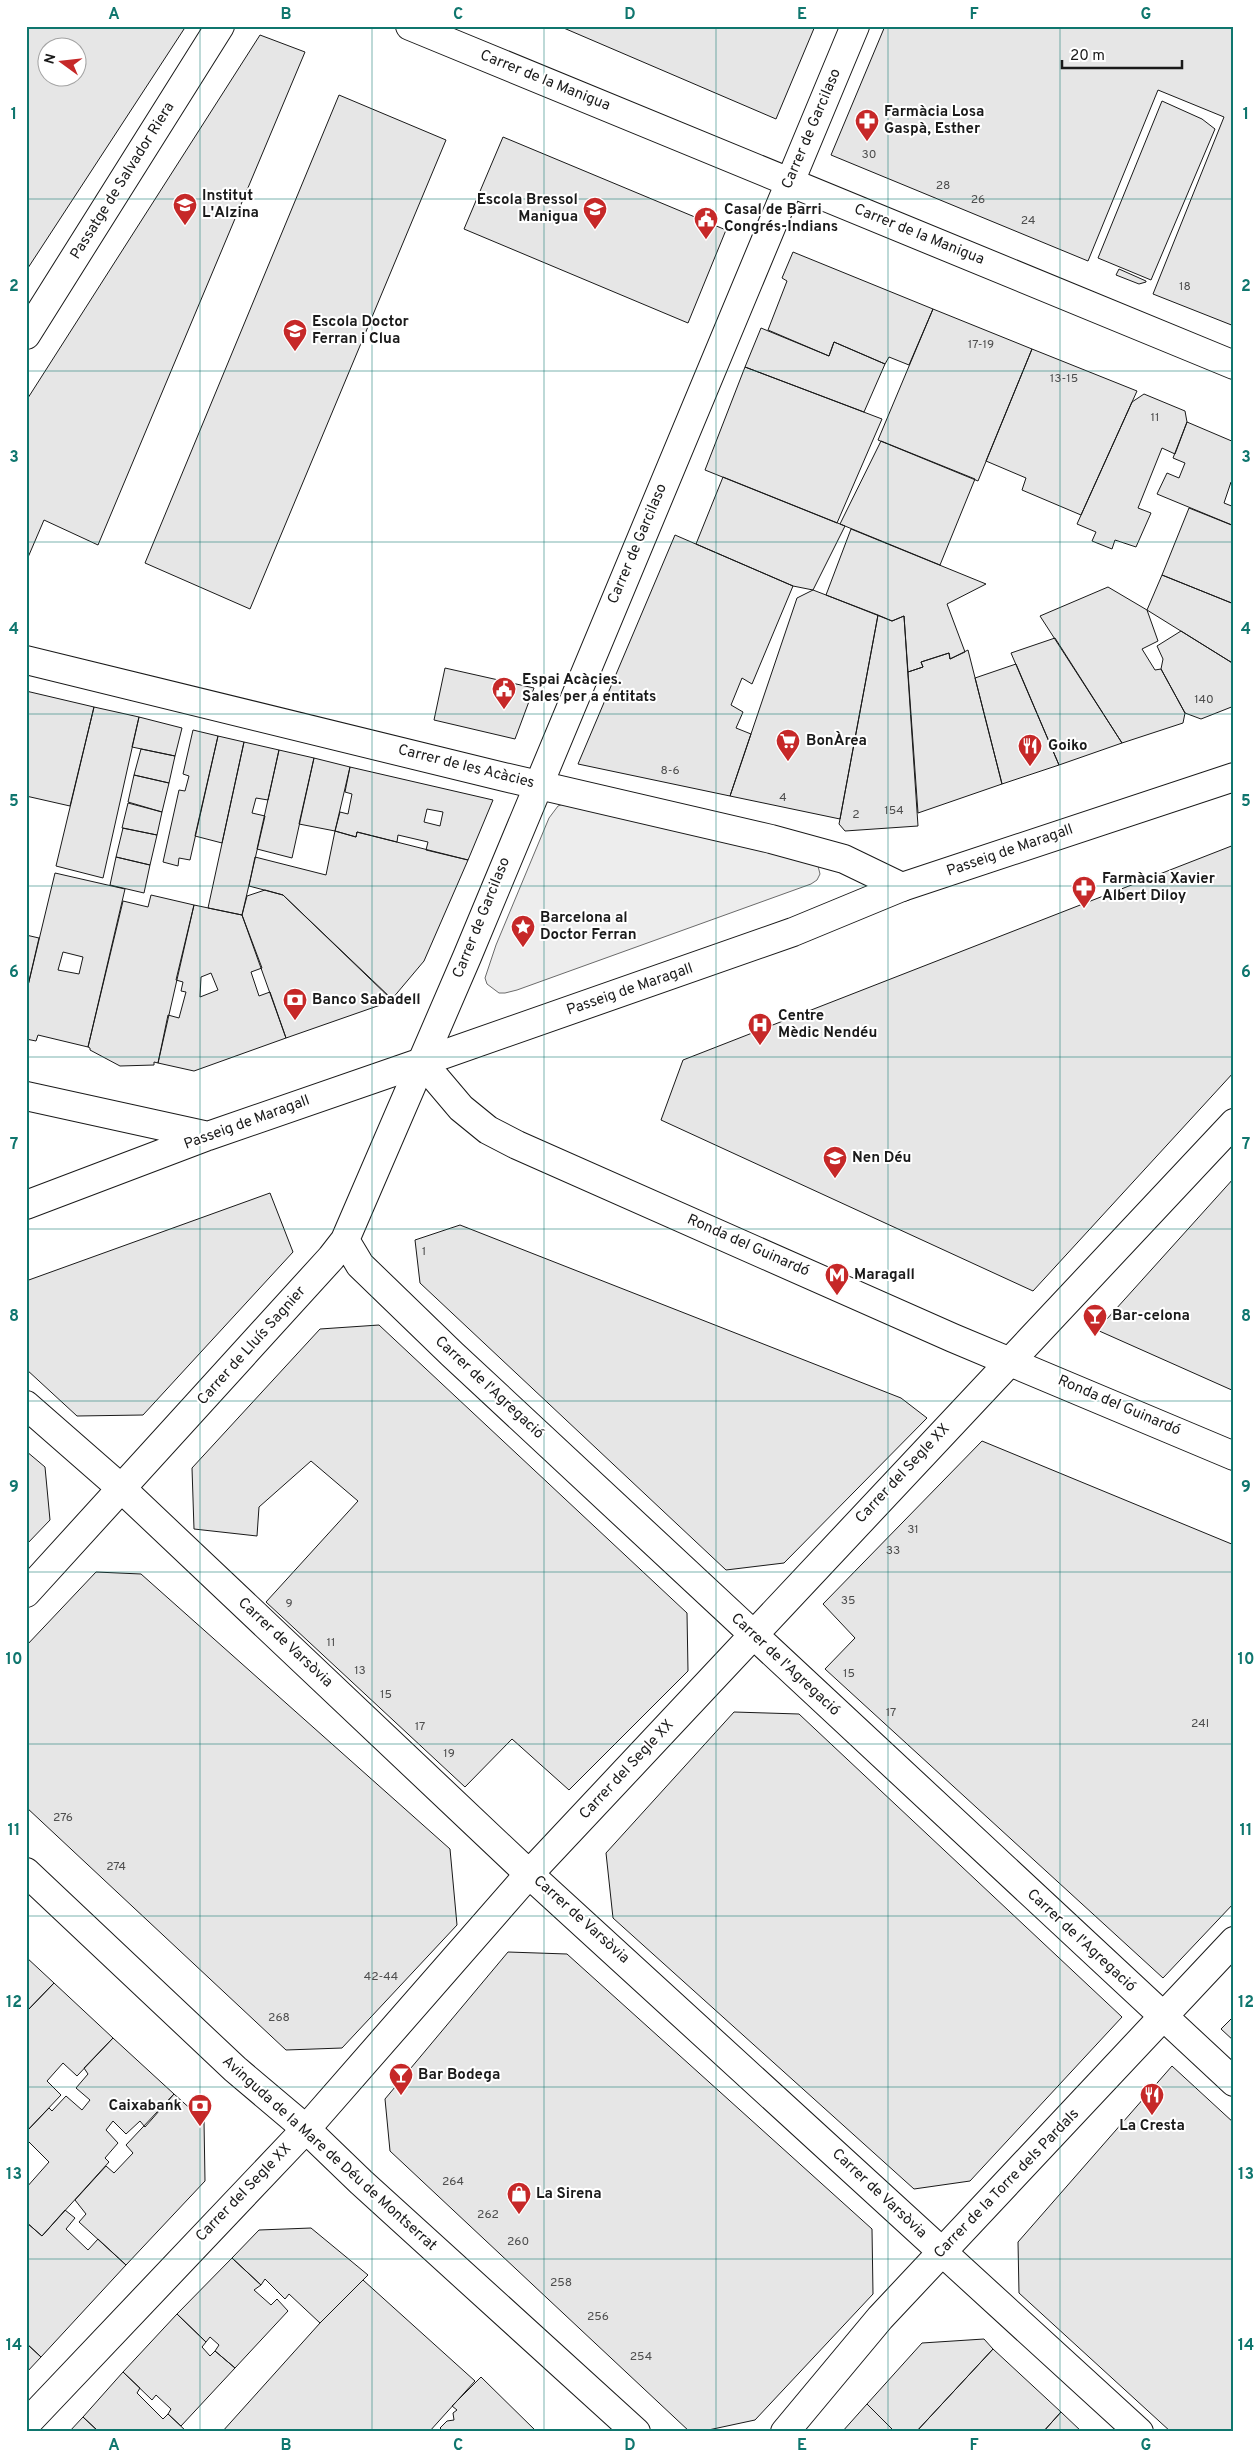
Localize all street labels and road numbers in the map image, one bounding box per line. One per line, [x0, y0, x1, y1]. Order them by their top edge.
street label: Carrer de la Manigua [477, 46, 613, 116]
street label: Carrer de Garcilaso [778, 66, 846, 192]
street label: Passatge de Salvador Riera [67, 99, 179, 263]
street label: Carrer de la Manigua [851, 200, 987, 270]
street label: Carrer de Garcilaso [604, 481, 672, 607]
street label: Carrer de les Acàcies [396, 741, 536, 793]
street label: Passeig de Maragall [944, 820, 1076, 882]
street label: Carrer de Garcilaso [449, 855, 515, 981]
street label: Passeig de Maragall [564, 959, 696, 1021]
street label: Passeig de Maragall [182, 1091, 312, 1155]
street label: Ronda del Guinardó [684, 1211, 812, 1281]
street label: Carrer de Lluís Sagnier [194, 1282, 311, 1409]
street label: Carrer de l'Agregació [430, 1332, 548, 1444]
street label: Ronda del Guinardó [1055, 1372, 1183, 1440]
street label: Carrer del Segle XX [852, 1420, 954, 1528]
street label: Carrer de Varsòvia [234, 1594, 336, 1692]
street label: Carrer de l'Agregació [726, 1609, 844, 1721]
street label: Carrer del Segle XX [576, 1716, 678, 1824]
street label: Carrer de Varsòvia [529, 1872, 633, 1968]
street label: Carrer de l'Agregació [1022, 1885, 1140, 1997]
street label: Avinguda de la Mare de Déu de Montserrat [218, 2052, 440, 2256]
street label: Carrer de la Torre dels Pardals [930, 2105, 1084, 2263]
street label: Carrer del Segle XX [192, 2140, 296, 2246]
street label: Carrer de Varsòvia [828, 2145, 930, 2243]

